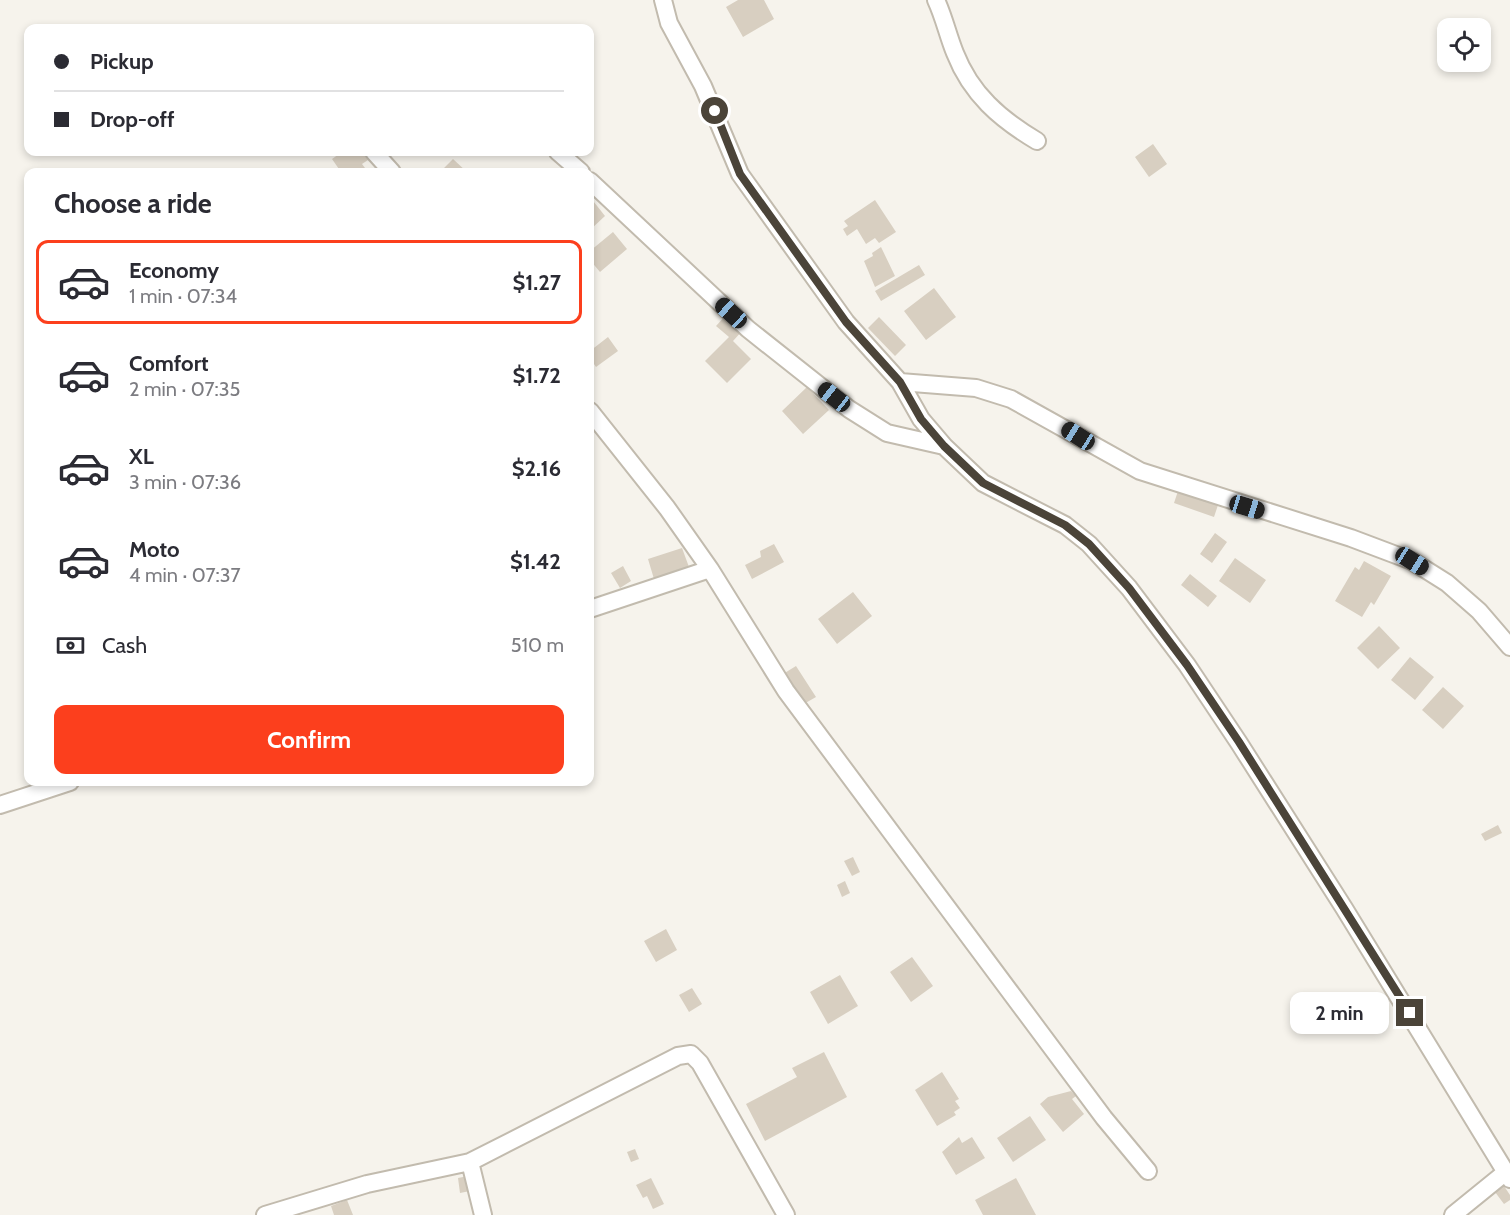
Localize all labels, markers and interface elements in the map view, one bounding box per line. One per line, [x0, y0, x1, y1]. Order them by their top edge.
map controls [1437, 18, 1491, 72]
button: locate [1437, 18, 1491, 72]
text: Pickup [90, 48, 154, 75]
route start [701, 97, 728, 124]
text: Drop-off [90, 106, 174, 133]
text: Choose a ride [54, 187, 212, 220]
icon: car [57, 255, 111, 309]
text: Economy [129, 257, 219, 284]
text: $1.27 [512, 269, 561, 296]
text: 1 min · 07:34 [129, 284, 237, 308]
car [712, 294, 750, 332]
icon: car [57, 348, 111, 402]
text: Comfort [129, 350, 208, 377]
text: $1.72 [512, 362, 561, 389]
text: 2 min · 07:35 [129, 377, 240, 401]
car [814, 379, 854, 415]
car [1058, 419, 1098, 453]
icon: car [57, 441, 111, 495]
text: XL [129, 443, 154, 470]
text: $2.16 [512, 455, 561, 482]
text: 3 min · 07:36 [129, 470, 241, 494]
car [1227, 493, 1267, 521]
icon: car [57, 534, 111, 588]
text: Moto [129, 536, 180, 563]
car [1392, 544, 1432, 578]
text: $1.42 [510, 548, 561, 575]
text: 4 min · 07:37 [129, 563, 241, 587]
icon: cash [54, 629, 87, 662]
text: Cash [102, 632, 147, 659]
text: 510 m [511, 633, 564, 657]
button: Confirm [54, 705, 564, 774]
callout: 2 min [1290, 992, 1389, 1034]
route end [1396, 999, 1423, 1026]
text: 2 min [1315, 1001, 1364, 1025]

